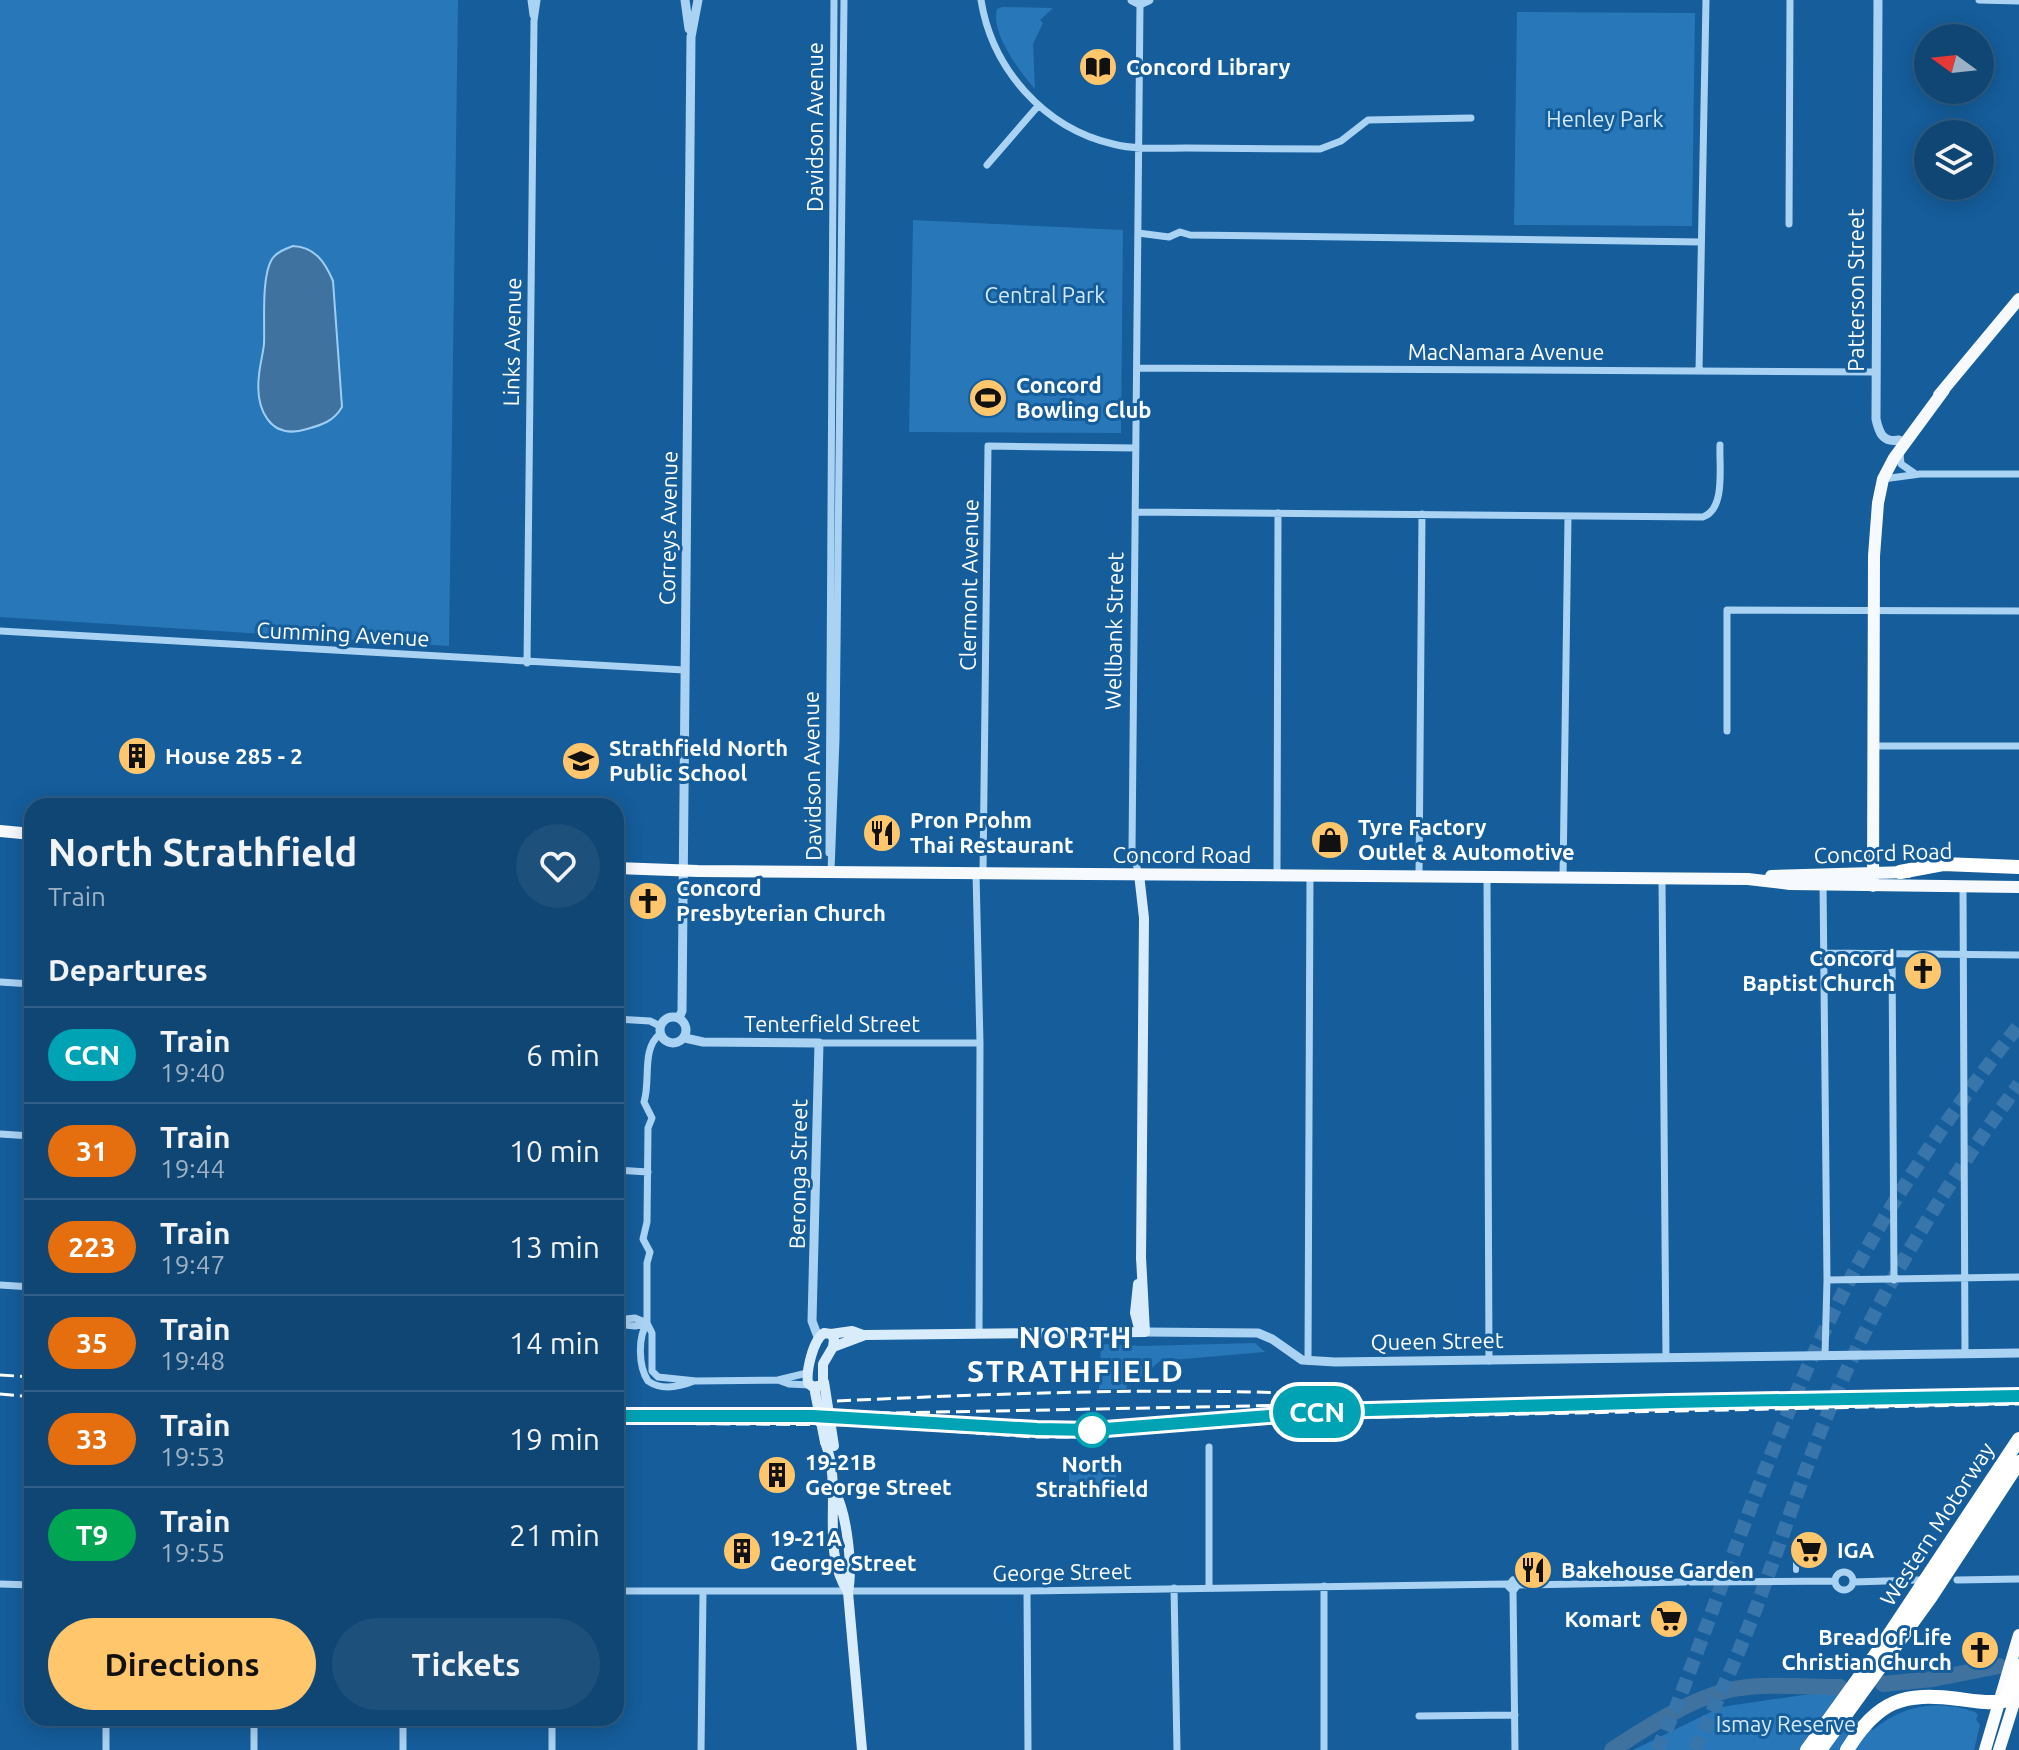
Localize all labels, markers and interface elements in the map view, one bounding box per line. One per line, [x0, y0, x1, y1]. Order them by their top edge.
north arrow [1914, 24, 1994, 104]
map controls [1914, 24, 1994, 200]
street label: Davidson Avenue [802, 42, 827, 212]
library icon: Concord Library [1077, 46, 1119, 88]
place label: Concord Library [1126, 54, 1291, 79]
park label: Henley Park [1546, 106, 1664, 131]
button: layers [1914, 120, 1994, 200]
street label: Patterson Street [1843, 208, 1868, 372]
street label: Links Avenue [498, 277, 525, 407]
park label: Central Park [985, 282, 1105, 307]
street label: MacNamara Avenue [1408, 339, 1604, 364]
place label: Concord Bowling Club [1016, 372, 1151, 422]
sports icon: Concord Bowling Club [967, 377, 1009, 419]
street label: Correys Avenue [654, 451, 681, 605]
street label: Clermont Avenue [955, 499, 982, 671]
street label: Wellbank Street [1100, 551, 1127, 710]
street label: Cumming Avenue [256, 616, 430, 651]
street label: Davidson Avenue [798, 691, 825, 861]
building icon: House 285 - 2 [116, 735, 158, 777]
place label: Strathfield North Public School [609, 735, 788, 785]
school or university icon: Strathfield North Public School [560, 740, 602, 782]
place label: House 285 - 2 [165, 743, 303, 768]
place label: Pron Prohm Thai Restaurant [910, 807, 1074, 857]
restaurant icon: Pron Prohm Thai Restaurant [861, 812, 903, 854]
place label: Tyre Factory Outlet & Automotive [1358, 814, 1575, 864]
shop icon: Tyre Factory Outlet & Automotive [1309, 819, 1351, 861]
button: heart [516, 824, 600, 908]
text: North Strathfield [48, 831, 357, 873]
street label: Concord Road [1813, 838, 1953, 867]
street label: Concord Road [1113, 842, 1251, 867]
place label: Concord Presbyterian Church [676, 875, 886, 925]
church icon: Concord Presbyterian Church [627, 880, 669, 922]
text: Train [48, 882, 106, 911]
place label: Concord Baptist Church [1742, 945, 1895, 995]
church icon: Concord Baptist Church [1902, 950, 1944, 992]
text: Departures [48, 953, 208, 987]
street label: Tenterfield Street [744, 1011, 920, 1036]
text: Train [160, 1024, 231, 1058]
text: 6 min [526, 1038, 600, 1072]
text: CCN [64, 1039, 120, 1070]
text: 19:40 [160, 1058, 225, 1087]
street label: Beronga Street [784, 1098, 811, 1249]
text: Train [160, 1120, 230, 1154]
text: 10 min [509, 1134, 600, 1168]
text: 31 [76, 1135, 108, 1166]
text: 19:44 [160, 1154, 225, 1183]
text: Train [160, 1216, 230, 1250]
text: 13 min [509, 1230, 600, 1264]
text: 223 [68, 1231, 116, 1262]
text: 19:47 [160, 1250, 225, 1279]
text: Train [160, 1312, 230, 1346]
district label: NORTH STRATHFIELD [967, 1320, 1185, 1388]
text: 14 min [509, 1326, 600, 1360]
text: 35 [76, 1327, 108, 1358]
street label: Queen Street [1370, 1327, 1504, 1354]
text: 19:48 [160, 1346, 225, 1375]
line badge: CCN [1271, 1386, 1363, 1438]
text: CCN [1289, 1396, 1345, 1427]
text: Train [160, 1408, 230, 1442]
marker: North Strathfield [1075, 1413, 1109, 1447]
text: 19 min [509, 1422, 600, 1456]
text: 33 [76, 1423, 108, 1454]
street label: Western Motorway [1874, 1437, 1999, 1610]
text: 19:53 [160, 1442, 225, 1471]
place label: 19-21B George Street [805, 1449, 952, 1499]
place label: North Strathfield [1036, 1451, 1148, 1501]
building icon: 19-21B George Street [756, 1454, 798, 1496]
text: Train [160, 1504, 230, 1538]
text: 21 min [509, 1518, 600, 1552]
text: T9 [76, 1519, 108, 1550]
place label: 19-21A George Street [770, 1525, 917, 1575]
supermarket icon: IGA [1788, 1529, 1830, 1571]
building icon: 19-21A George Street [721, 1530, 763, 1572]
place label: IGA [1837, 1537, 1875, 1562]
text: 19:55 [160, 1538, 225, 1567]
restaurant icon: Bakehouse Garden [1512, 1549, 1554, 1591]
place label: Bakehouse Garden [1561, 1557, 1754, 1582]
street label: George Street [992, 1558, 1132, 1585]
supermarket icon: Komart [1648, 1598, 1690, 1640]
place label: Komart [1564, 1606, 1641, 1631]
button: Directions [48, 1618, 316, 1710]
button: Tickets [332, 1618, 600, 1710]
place label: Bread of Life Christian Church [1782, 1624, 1952, 1674]
church icon: Bread of Life Christian Church [1959, 1629, 2001, 1671]
park label: Ismay Reserve [1716, 1711, 1856, 1736]

